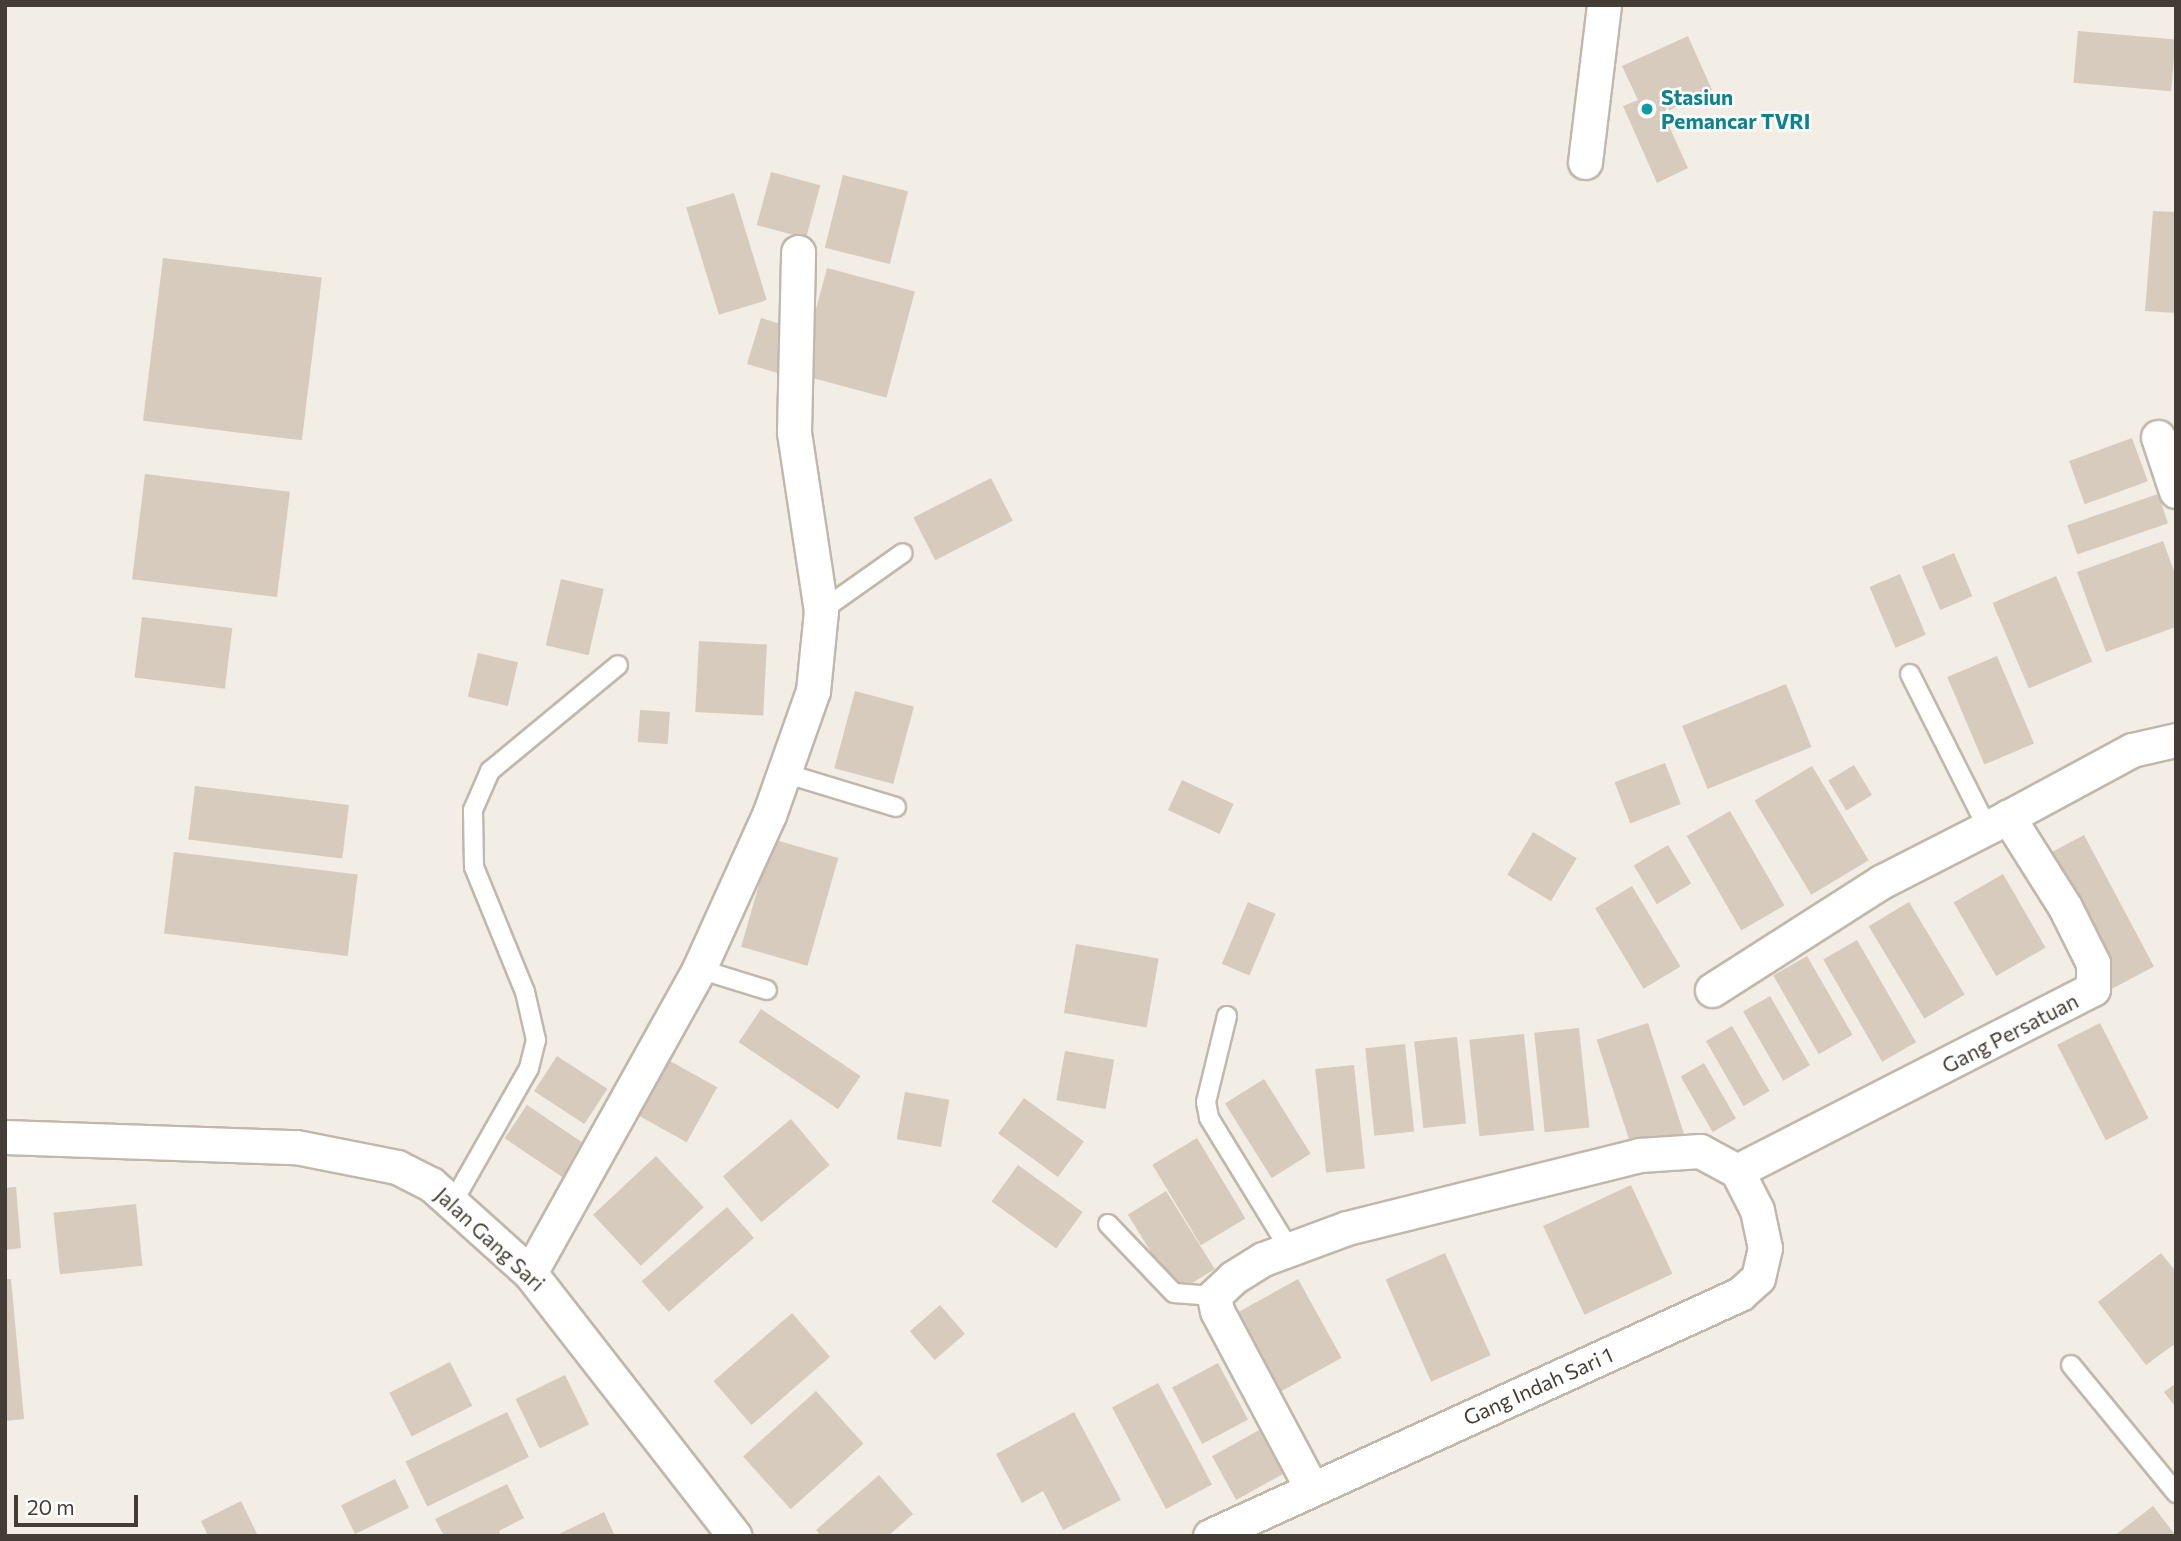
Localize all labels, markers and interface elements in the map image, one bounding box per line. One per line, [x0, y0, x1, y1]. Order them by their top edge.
place label: Stasiun Pemancar TVRI [1661, 84, 1810, 134]
marker: Stasiun Pemancar TVRI [1639, 101, 1655, 117]
street label: Gang Persatuan [1938, 988, 2082, 1078]
street label: Jalan Gang Sari [430, 1182, 550, 1296]
street label: Gang Indah Sari 1 [1459, 1342, 1617, 1430]
scale bar [18, 1482, 142, 1526]
text: 20 m [27, 1494, 75, 1519]

